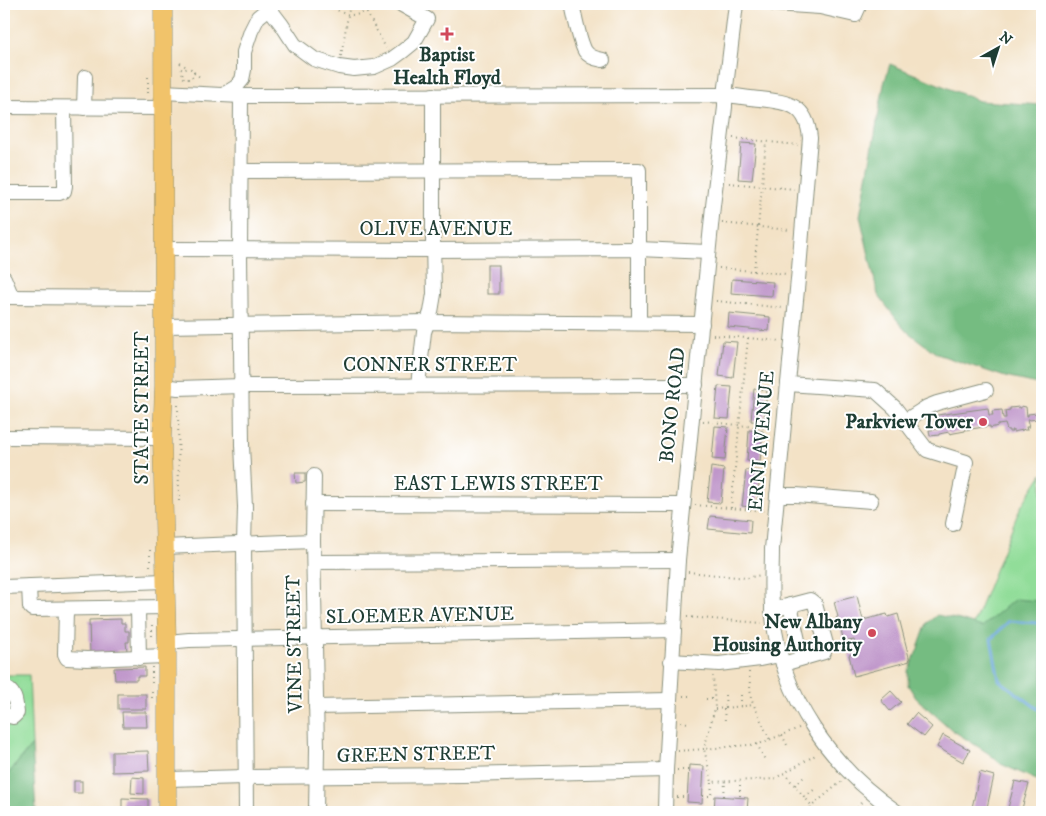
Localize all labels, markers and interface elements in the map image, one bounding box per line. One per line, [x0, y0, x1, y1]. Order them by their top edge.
north arrow [974, 22, 1024, 72]
marker: Baptist Health Floyd [440, 27, 454, 41]
text: N [995, 28, 1016, 50]
place label: Baptist Health Floyd [393, 43, 502, 91]
street label: OLIVE AVENUE [360, 217, 512, 242]
street label: STATE STREET [130, 331, 155, 485]
street label: BONO ROAD [655, 346, 692, 464]
street label: CONNER STREET [343, 353, 517, 378]
street label: ERNI AVENUE [743, 369, 781, 513]
place label: Parkview Tower [845, 410, 974, 435]
marker: Parkview Tower [977, 416, 989, 428]
street label: EAST LEWIS STREET [393, 472, 603, 497]
street label: VINE STREET [281, 575, 309, 714]
street label: SLOEMER AVENUE [326, 602, 514, 630]
place label: New Albany Housing Authority [713, 610, 863, 658]
marker: New Albany Housing Authority [866, 627, 878, 639]
street label: GREEN STREET [336, 741, 496, 769]

